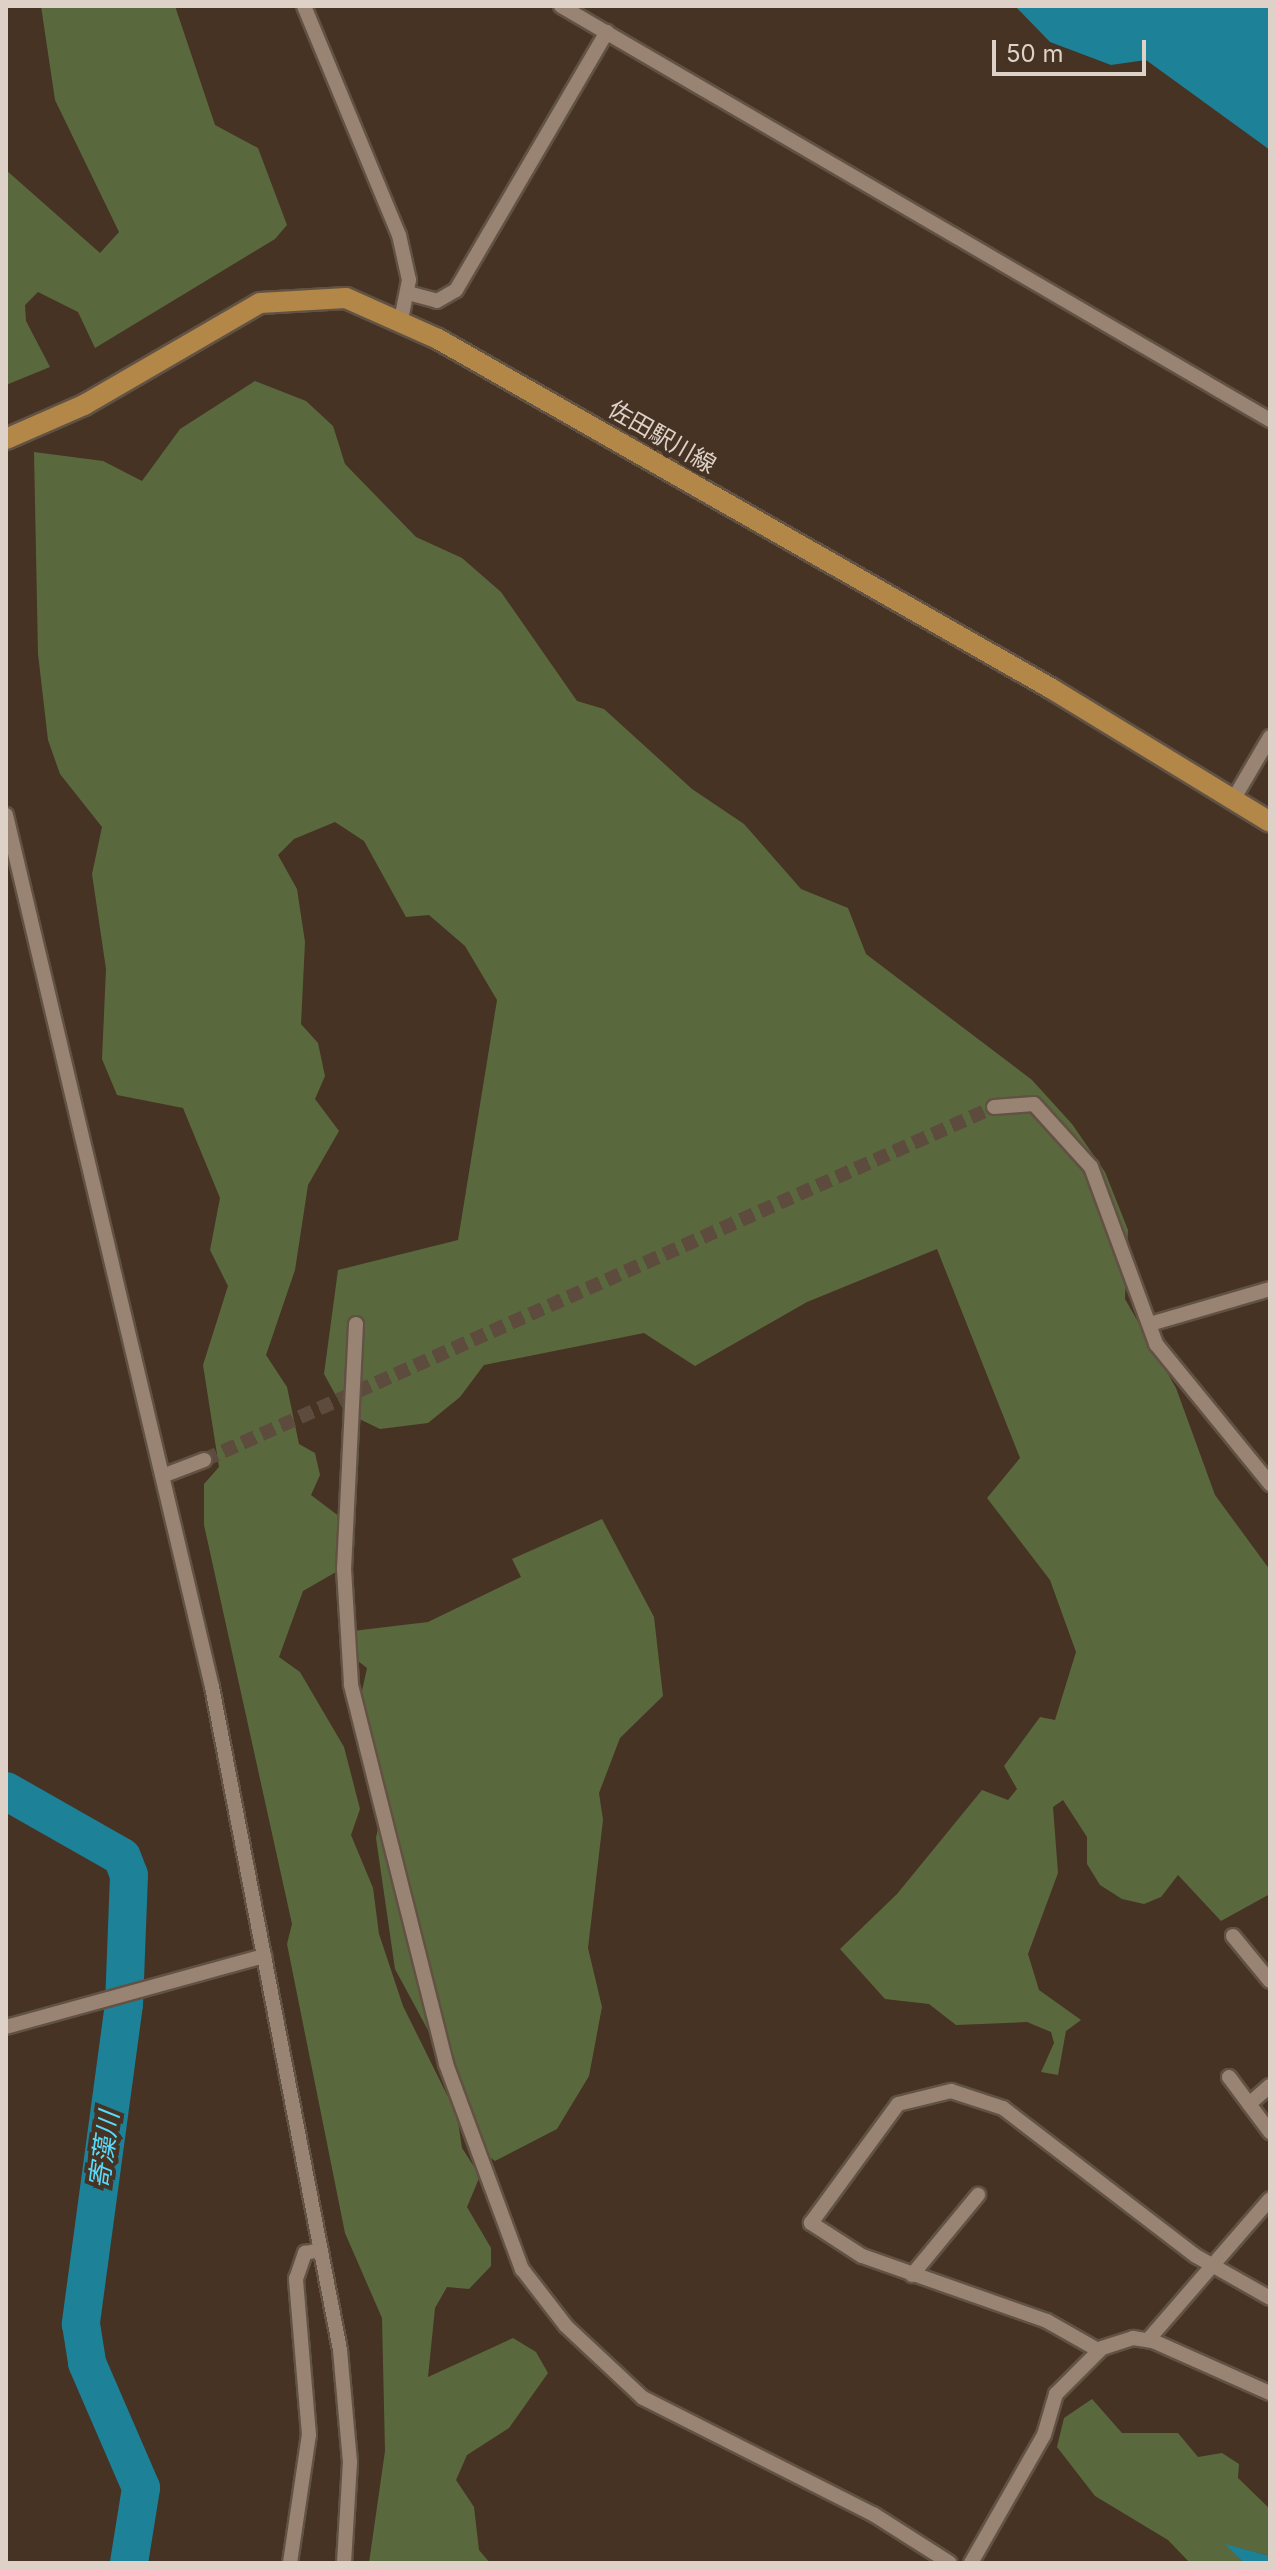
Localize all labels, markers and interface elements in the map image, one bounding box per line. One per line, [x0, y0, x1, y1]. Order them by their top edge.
scale bar [996, 24, 1150, 74]
text: 50 m [1006, 39, 1064, 68]
street label: 佐田駅川線 [603, 395, 721, 479]
water label: 寄藻川 [83, 2109, 125, 2191]

